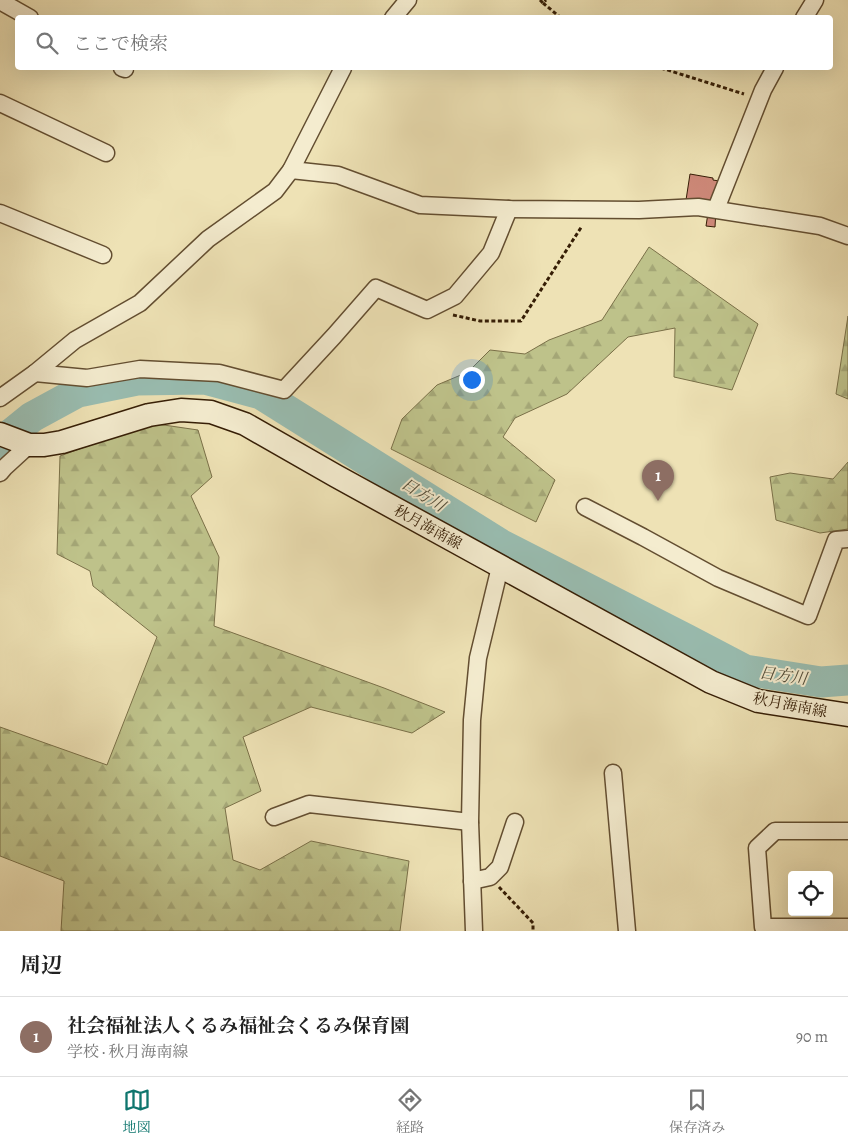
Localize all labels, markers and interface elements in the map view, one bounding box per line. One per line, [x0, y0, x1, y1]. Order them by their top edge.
search box [15, 15, 833, 70]
icon: search [33, 29, 61, 57]
text: ここで検索 [73, 31, 168, 57]
your location [459, 367, 485, 393]
pin: 1 [642, 460, 674, 501]
water label: 日方川 [397, 473, 451, 518]
street label: 秋月海南線 [390, 500, 466, 554]
water label: 日方川 [758, 662, 810, 691]
street label: 秋月海南線 [751, 688, 829, 722]
map controls [788, 871, 833, 916]
button: locate [788, 871, 833, 916]
text: 周辺 [20, 951, 62, 979]
text: 社会福祉法人くるみ福祉会くるみ保育園 [67, 1013, 409, 1039]
text: 1 [33, 1026, 39, 1048]
text: 90 m [796, 1026, 828, 1048]
text: 学校 · 秋月海南線 [67, 1041, 189, 1063]
tab: 地図 [123, 1086, 151, 1137]
tab: 経路 [396, 1086, 424, 1137]
tab: 保存済み [669, 1086, 725, 1137]

